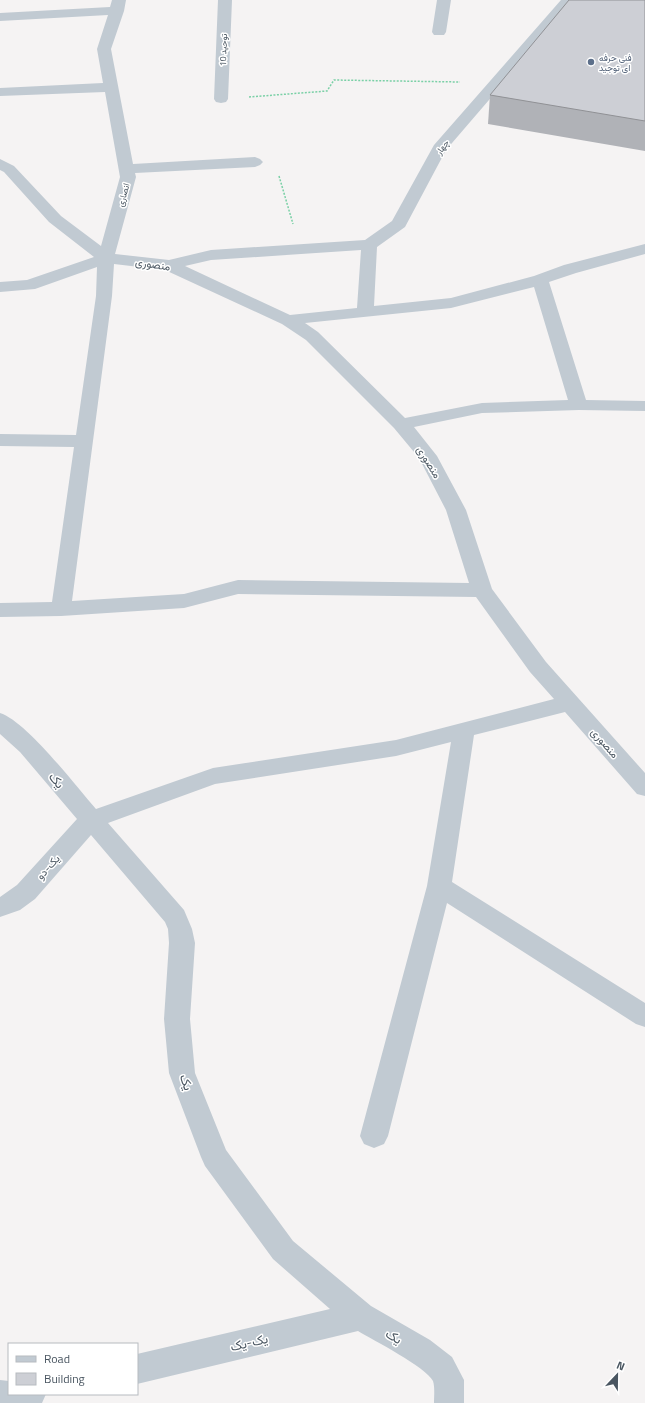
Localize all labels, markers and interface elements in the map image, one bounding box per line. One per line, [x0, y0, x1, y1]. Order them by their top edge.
street label: توحید 10 [216, 33, 230, 67]
place label: فنی حرفه ای توجید [599, 51, 632, 74]
marker: فنی حرفه ای توجید [586, 57, 596, 67]
street label: چهار [431, 137, 452, 158]
street label: انصاری [113, 182, 133, 208]
street label: منصوری [134, 253, 172, 275]
street label: منصوری [413, 443, 445, 481]
street label: منصوری [587, 724, 623, 762]
street label: یک [44, 767, 70, 793]
street label: یک-دو [32, 851, 64, 883]
street label: یک [175, 1071, 199, 1093]
street label: یک [382, 1323, 406, 1349]
street label: یک-یک [228, 1328, 270, 1356]
legend [8, 1343, 138, 1395]
text: Road [44, 1349, 70, 1368]
north arrow [597, 1355, 637, 1395]
text: N [614, 1357, 627, 1375]
text: Building [44, 1369, 85, 1388]

